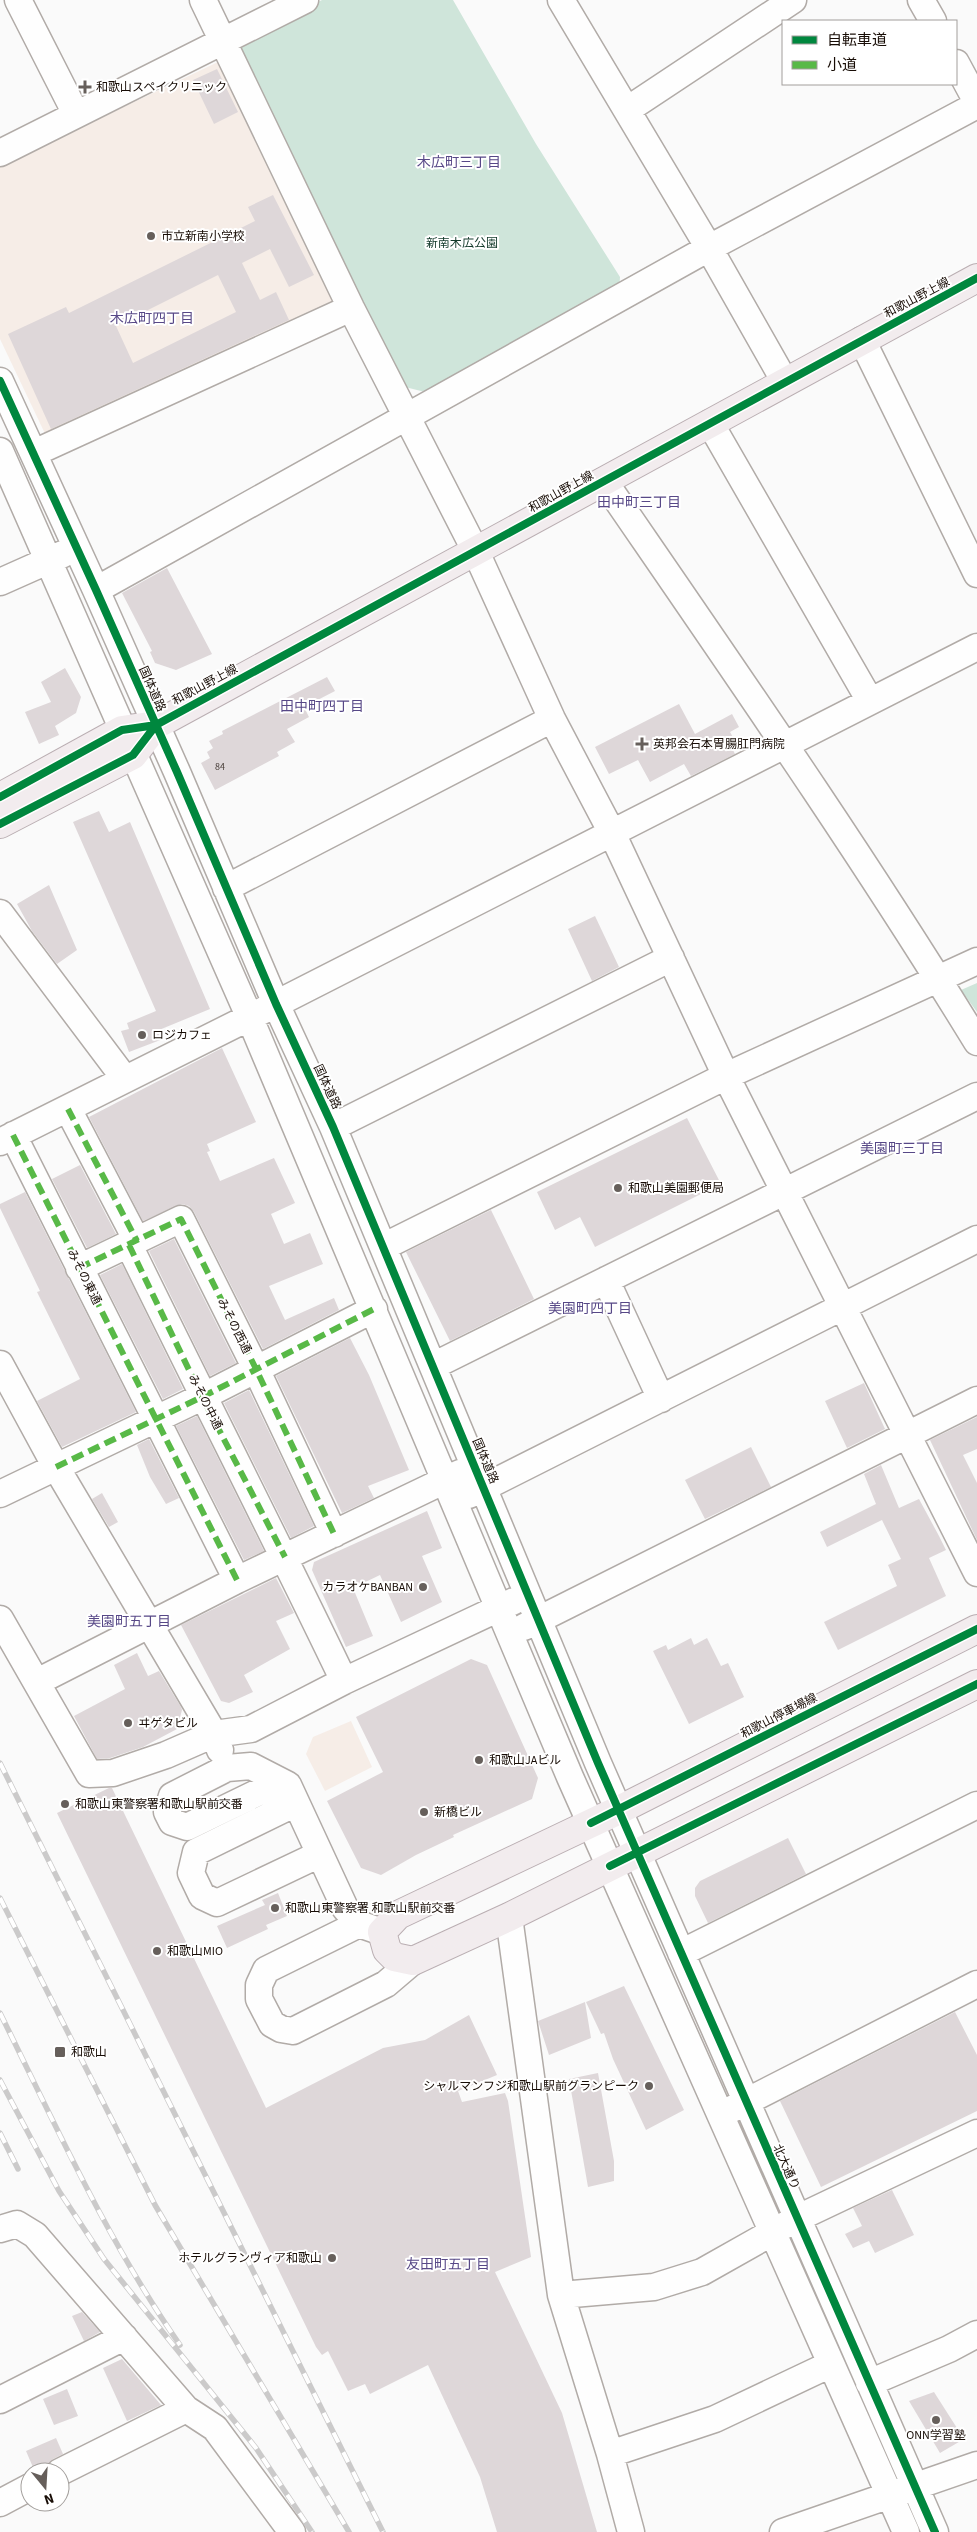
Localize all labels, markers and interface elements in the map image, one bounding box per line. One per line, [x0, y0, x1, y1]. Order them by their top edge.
legend [782, 20, 957, 85]
text: 自転車道 [827, 30, 887, 51]
text: 小道 [827, 55, 857, 76]
place label: 和歌山スペイクリニック [96, 79, 227, 96]
marker: 和歌山スペイクリニック [78, 80, 92, 94]
district label: 木広町三丁目 [417, 153, 501, 173]
place label: 市立新南小学校 [161, 228, 245, 245]
marker: 市立新南小学校 [145, 230, 157, 242]
park label: 新南木広公園 [426, 235, 498, 252]
street label: 和歌山野上線 [881, 274, 953, 322]
district label: 木広町四丁目 [110, 309, 194, 329]
street label: 和歌山野上線 [525, 467, 597, 517]
district label: 田中町三丁目 [597, 493, 681, 513]
street label: 和歌山野上線 [169, 661, 241, 709]
street label: 国体道路 [134, 664, 170, 714]
district label: 田中町四丁目 [280, 697, 364, 717]
place label: 英邦会石本胃腸肛門病院 [653, 736, 785, 753]
marker: 英邦会石本胃腸肛門病院 [635, 737, 649, 751]
house number: 84 [215, 760, 225, 774]
place label: ロジカフェ [152, 1027, 212, 1044]
marker: ロジカフェ [136, 1029, 148, 1041]
street label: 国体道路 [309, 1062, 345, 1112]
district label: 美園町三丁目 [860, 1139, 944, 1159]
place label: 和歌山美園郵便局 [628, 1180, 724, 1197]
marker: 和歌山美園郵便局 [612, 1182, 624, 1194]
street label: みその東通 [63, 1246, 105, 1308]
street label: みその西通 [213, 1295, 255, 1357]
district label: 美園町四丁目 [548, 1299, 632, 1319]
street label: みその中通 [184, 1371, 226, 1433]
street label: 国体道路 [468, 1436, 502, 1486]
place label: カラオケBANBAN [322, 1579, 413, 1596]
marker: カラオケBANBAN [417, 1581, 429, 1593]
district label: 美園町五丁目 [87, 1612, 171, 1632]
street label: 和歌山停車場線 [738, 1689, 820, 1743]
place label: ヰゲタビル [138, 1715, 198, 1732]
marker: ヰゲタビル [122, 1717, 134, 1729]
place label: 和歌山JAビル [489, 1752, 561, 1769]
marker: 和歌山JAビル [473, 1754, 485, 1766]
place label: 和歌山東警察署和歌山駅前交番 [75, 1796, 243, 1813]
marker: 和歌山東警察署和歌山駅前交番 [59, 1798, 71, 1810]
place label: 新橋ビル [434, 1804, 482, 1821]
marker: 新橋ビル [418, 1806, 430, 1818]
place label: 和歌山東警察署 和歌山駅前交番 [285, 1900, 455, 1917]
marker: 和歌山東警察署 和歌山駅前交番 [269, 1902, 281, 1914]
place label: 和歌山MIO [167, 1943, 223, 1960]
marker: 和歌山MIO [151, 1945, 163, 1957]
place label: 和歌山 [71, 2044, 107, 2061]
marker: 和歌山 [53, 2045, 67, 2059]
place label: シャルマンフジ和歌山駅前グランピーク [423, 2078, 639, 2095]
marker: シャルマンフジ和歌山駅前グランピーク [643, 2080, 655, 2092]
street label: 北大通り [768, 2142, 804, 2192]
place label: ホテルグランヴィア和歌山 [178, 2250, 322, 2267]
marker: ホテルグランヴィア和歌山 [326, 2252, 338, 2264]
district label: 友田町五丁目 [406, 2255, 490, 2275]
marker: ONN学習塾 [930, 2414, 942, 2426]
place label: ONN学習塾 [906, 2427, 966, 2444]
north arrow [20, 2462, 70, 2512]
text: N [41, 2487, 56, 2509]

